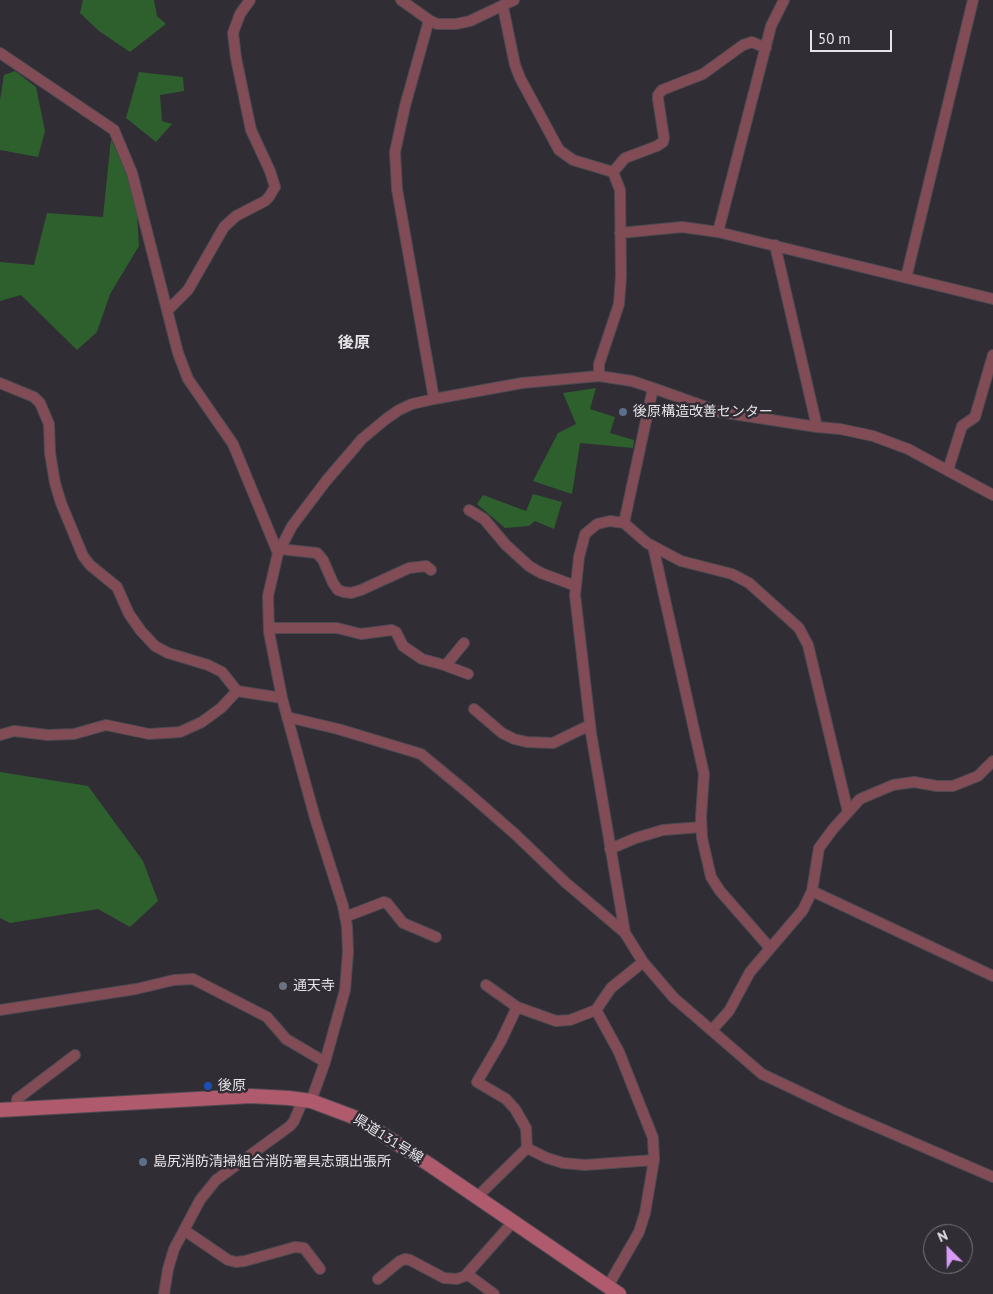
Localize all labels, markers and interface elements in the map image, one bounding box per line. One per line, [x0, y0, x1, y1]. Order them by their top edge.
scale bar [813, 20, 896, 52]
text: 50 m [818, 29, 851, 48]
district label: 後原 [338, 333, 370, 353]
place label: 後原構造改善センター [633, 404, 773, 420]
marker: 後原構造改善センター [617, 406, 629, 418]
place label: 通天寺 [293, 978, 335, 994]
marker: 通天寺 [277, 980, 289, 992]
place label: 後原 [218, 1078, 246, 1094]
marker: 後原 [202, 1080, 214, 1092]
street label: 県道131号線 [350, 1111, 426, 1167]
place label: 島尻消防清掃組合消防署具志頭出張所 [153, 1154, 391, 1170]
marker: 島尻消防清掃組合消防署具志頭出張所 [137, 1156, 149, 1168]
north arrow [923, 1224, 973, 1274]
text: N [935, 1226, 950, 1246]

